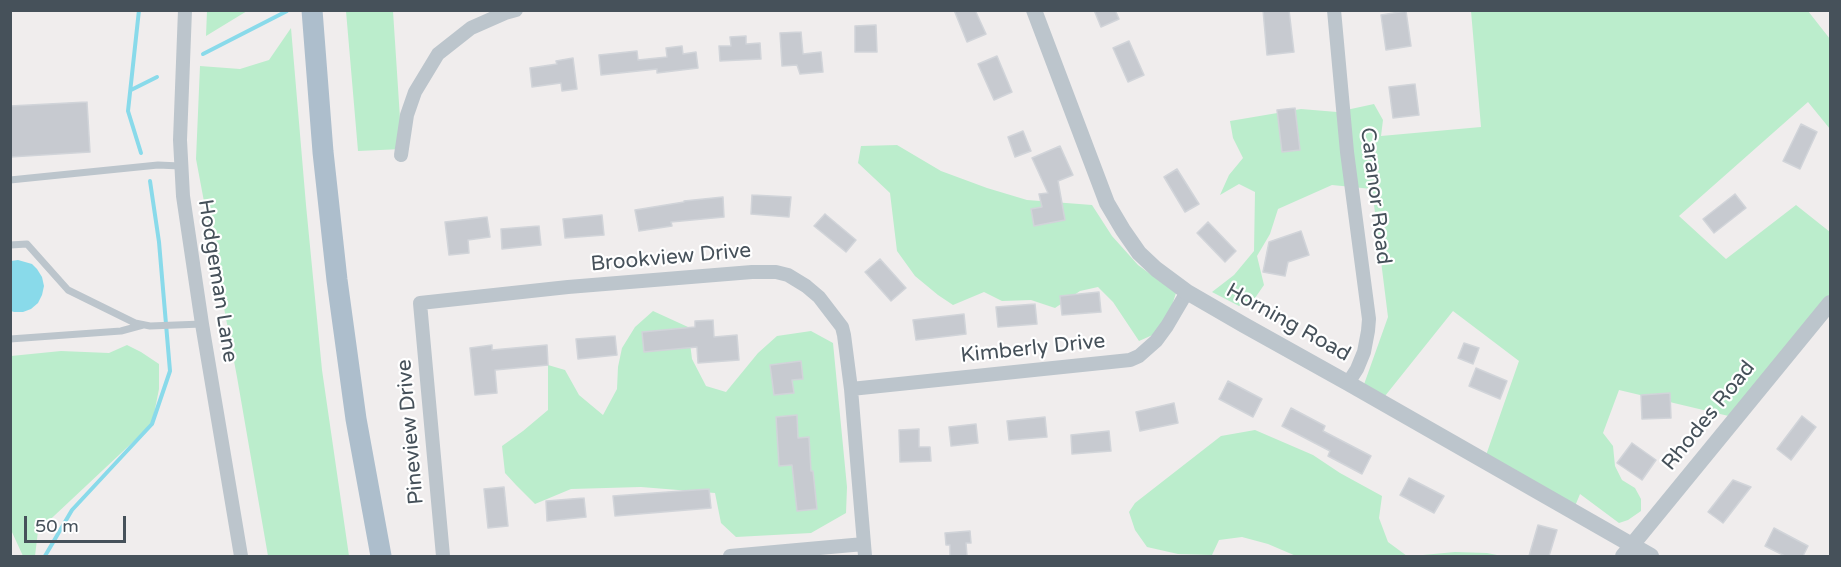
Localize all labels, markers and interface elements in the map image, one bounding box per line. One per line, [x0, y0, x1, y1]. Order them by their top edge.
street label: Caranor Road [1354, 126, 1396, 266]
street label: Hodgeman Lane [192, 198, 242, 364]
street label: Brookview Drive [590, 238, 752, 278]
street label: Horning Road [1221, 278, 1355, 368]
street label: Kimberly Drive [959, 329, 1107, 369]
street label: Rhodes Road [1657, 356, 1761, 476]
street label: Pineview Drive [392, 358, 430, 506]
scale bar [27, 504, 129, 542]
text: 50 m [35, 515, 79, 537]

